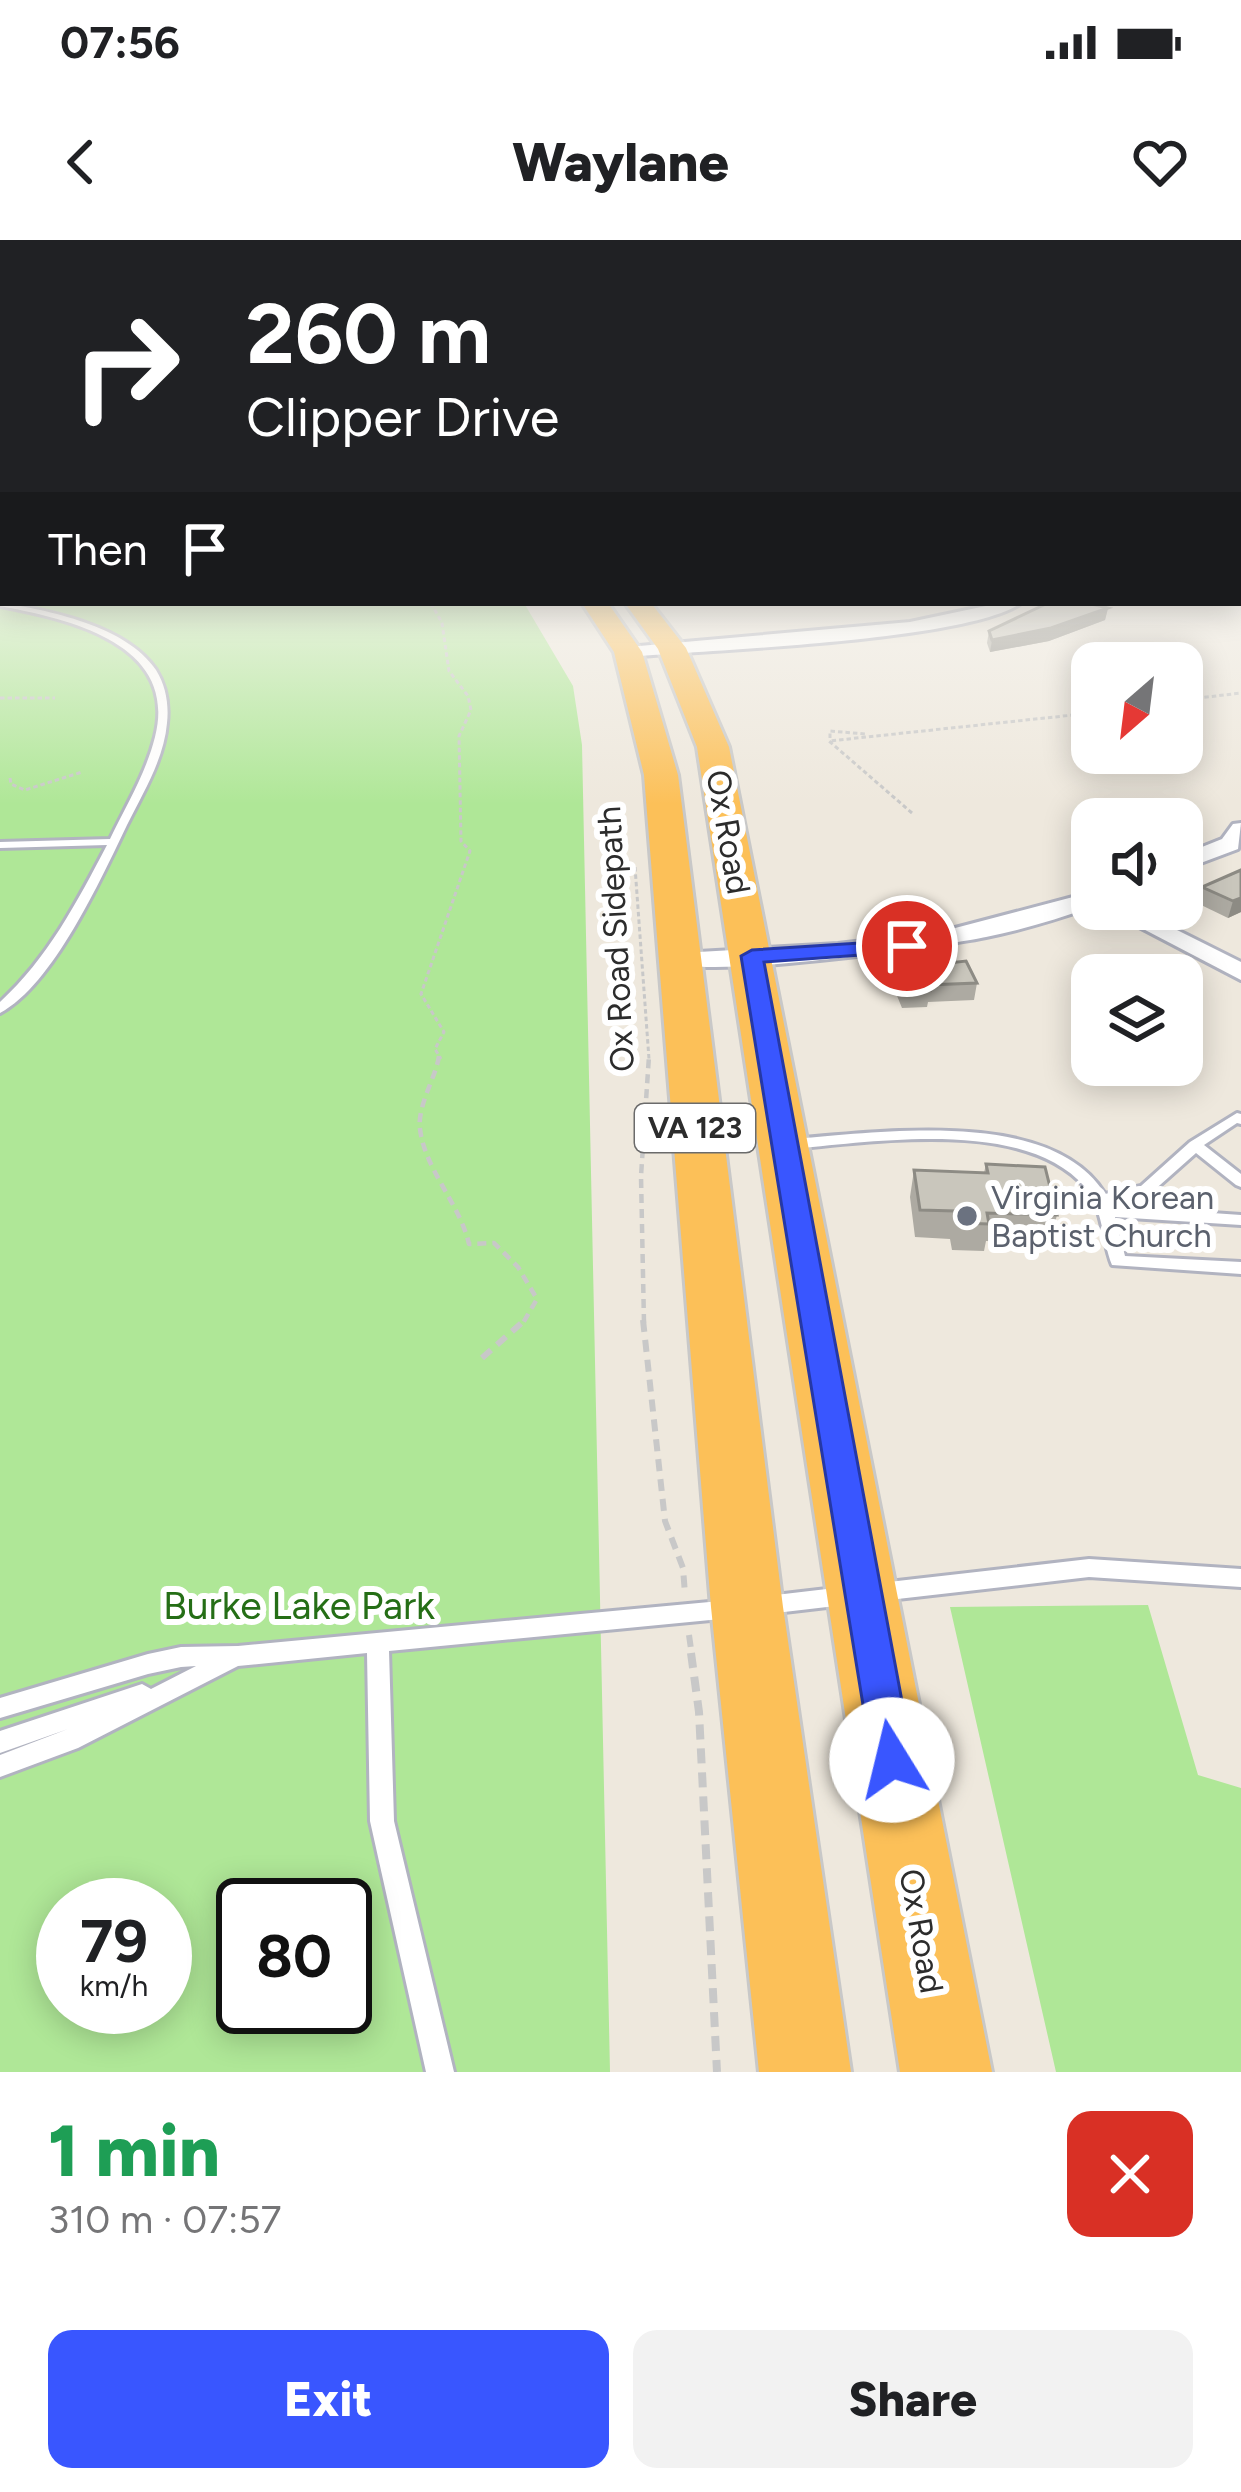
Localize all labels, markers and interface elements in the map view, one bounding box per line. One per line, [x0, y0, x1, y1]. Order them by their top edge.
text: 07:56 [60, 15, 180, 69]
icon: back [48, 129, 114, 195]
icon: heart [1127, 129, 1193, 195]
text: Waylane [512, 130, 729, 195]
text: 260 m [246, 283, 491, 384]
icon: right [48, 288, 204, 444]
text: Clipper Drive [246, 385, 559, 450]
icon: arrive [172, 516, 238, 582]
text: Then [48, 522, 148, 576]
north arrow [1071, 642, 1203, 774]
map controls [1071, 642, 1203, 1086]
street label: Ox Road [698, 767, 759, 897]
button: sound [1071, 798, 1203, 930]
street label: Ox Road Sidepath [589, 805, 642, 1073]
pin [856, 895, 958, 997]
icon: arrive [874, 913, 940, 979]
button: layers [1071, 954, 1203, 1086]
road number: VA 123 [635, 1104, 755, 1152]
place label: Virginia Korean Baptist Church [991, 1178, 1214, 1255]
marker: Virginia Korean Baptist Church [954, 1203, 980, 1229]
park label: Burke Lake Park [163, 1582, 435, 1629]
position arrow [829, 1697, 955, 1823]
street label: Ox Road [891, 1866, 952, 1996]
speed limit sign: 80 [216, 1878, 372, 2034]
text: 79 [80, 1905, 148, 1977]
text: km/h [80, 1967, 148, 2004]
text: 1 min [48, 2108, 220, 2194]
button: close [1067, 2111, 1193, 2237]
text: 310 m · 07:57 [48, 2196, 282, 2243]
button: Exit [48, 2330, 609, 2468]
button: Share [633, 2330, 1193, 2468]

